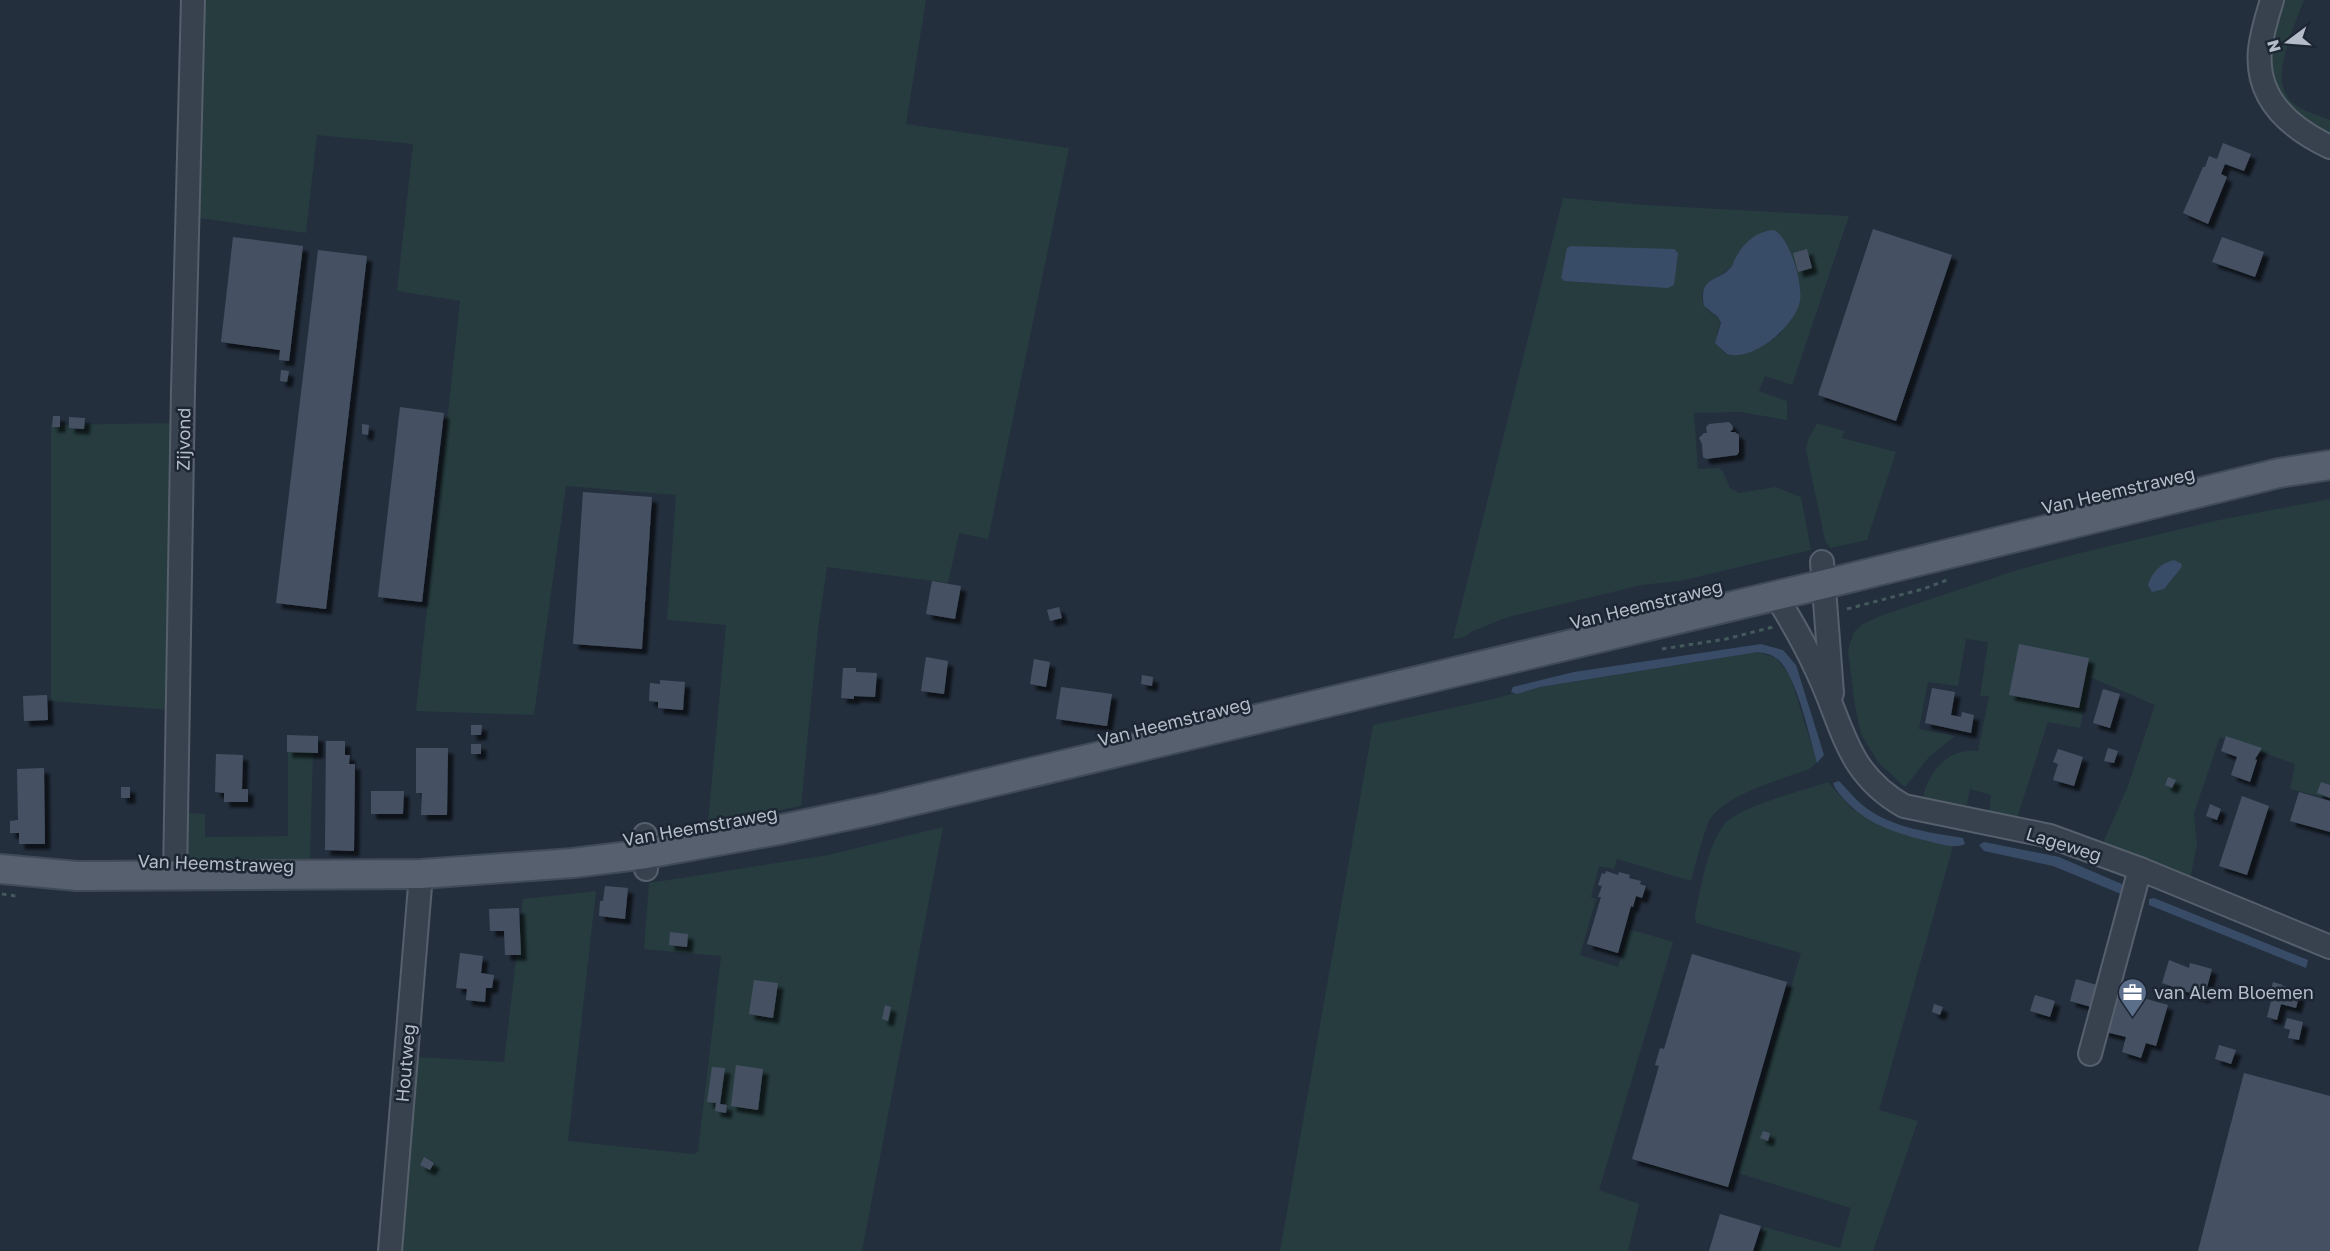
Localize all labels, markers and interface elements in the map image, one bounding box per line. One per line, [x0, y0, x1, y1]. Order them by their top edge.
north arrow [2258, 12, 2318, 72]
text: N [2262, 38, 2285, 55]
street label: Zijvond [171, 407, 195, 471]
street label: Van Heemstraweg [2039, 462, 2197, 518]
street label: Van Heemstraweg [1567, 574, 1725, 634]
street label: Van Heemstraweg [1095, 691, 1253, 751]
street label: Van Heemstraweg [621, 802, 779, 850]
street label: Lageweg [2024, 822, 2104, 866]
street label: Van Heemstraweg [137, 849, 295, 877]
office icon: van Alem Bloemen [2117, 976, 2149, 1018]
place label: van Alem Bloemen [2154, 981, 2314, 1003]
street label: Houtweg [391, 1023, 419, 1103]

